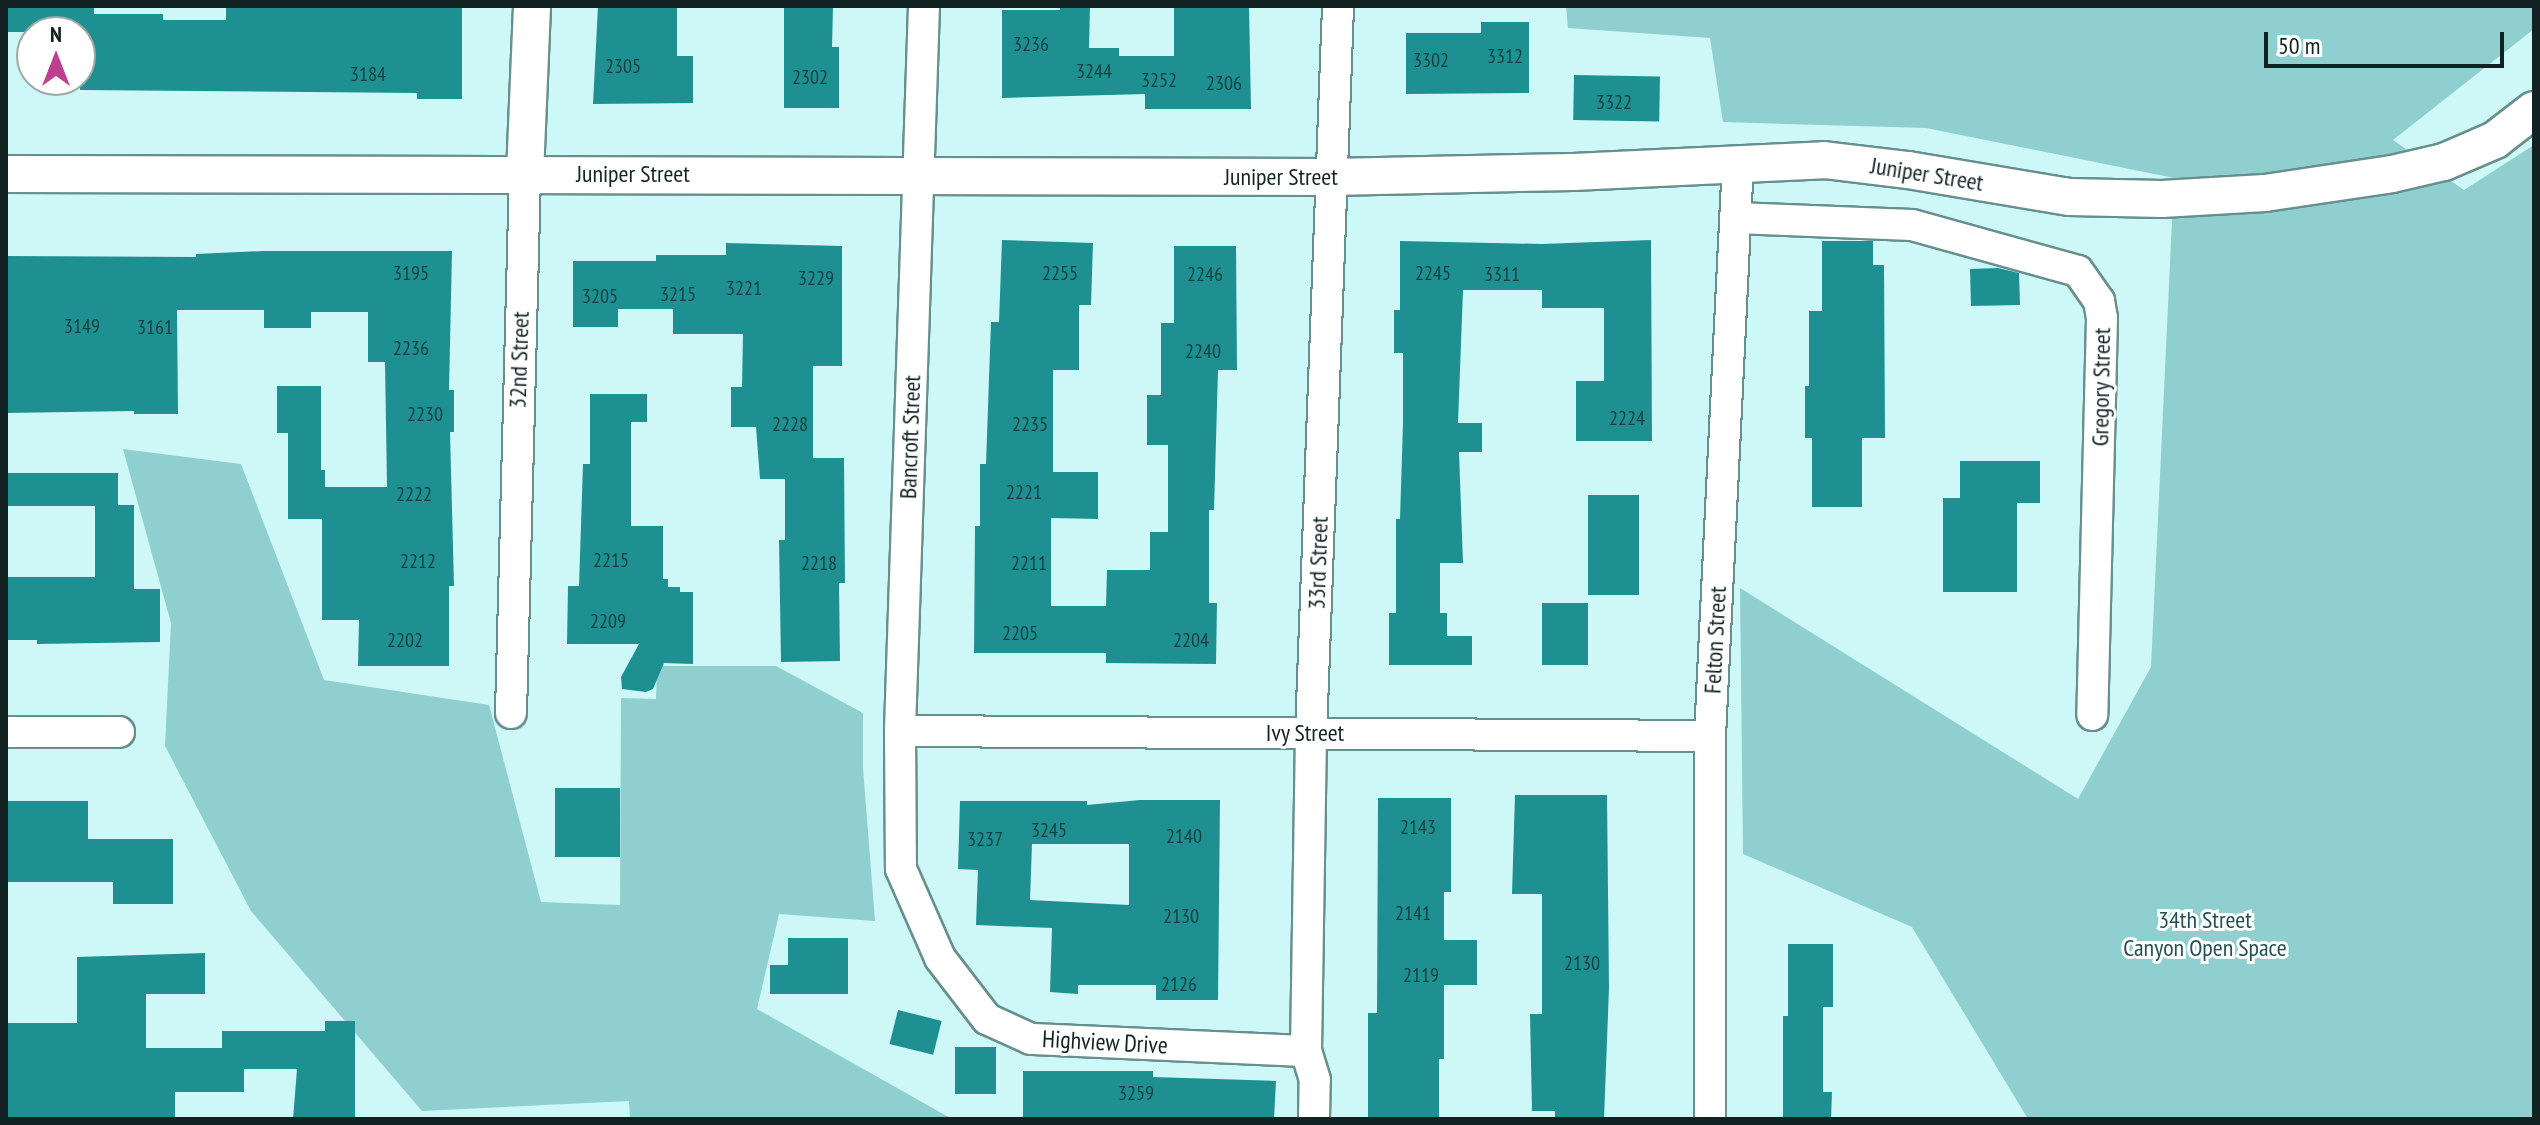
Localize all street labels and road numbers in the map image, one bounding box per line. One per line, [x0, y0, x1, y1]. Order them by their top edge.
street label: Juniper Street [1869, 151, 1985, 197]
street label: Juniper Street [576, 160, 690, 188]
street label: Juniper Street [1224, 163, 1338, 191]
street label: 32nd Street [503, 311, 535, 409]
street label: Gregory Street [2086, 327, 2116, 447]
street label: Bancroft Street [893, 375, 927, 499]
street label: 33rd Street [1302, 516, 1334, 610]
street label: Felton Street [1698, 586, 1732, 694]
street label: Ivy Street [1266, 719, 1344, 747]
street label: Highview Drive [1041, 1024, 1169, 1060]

